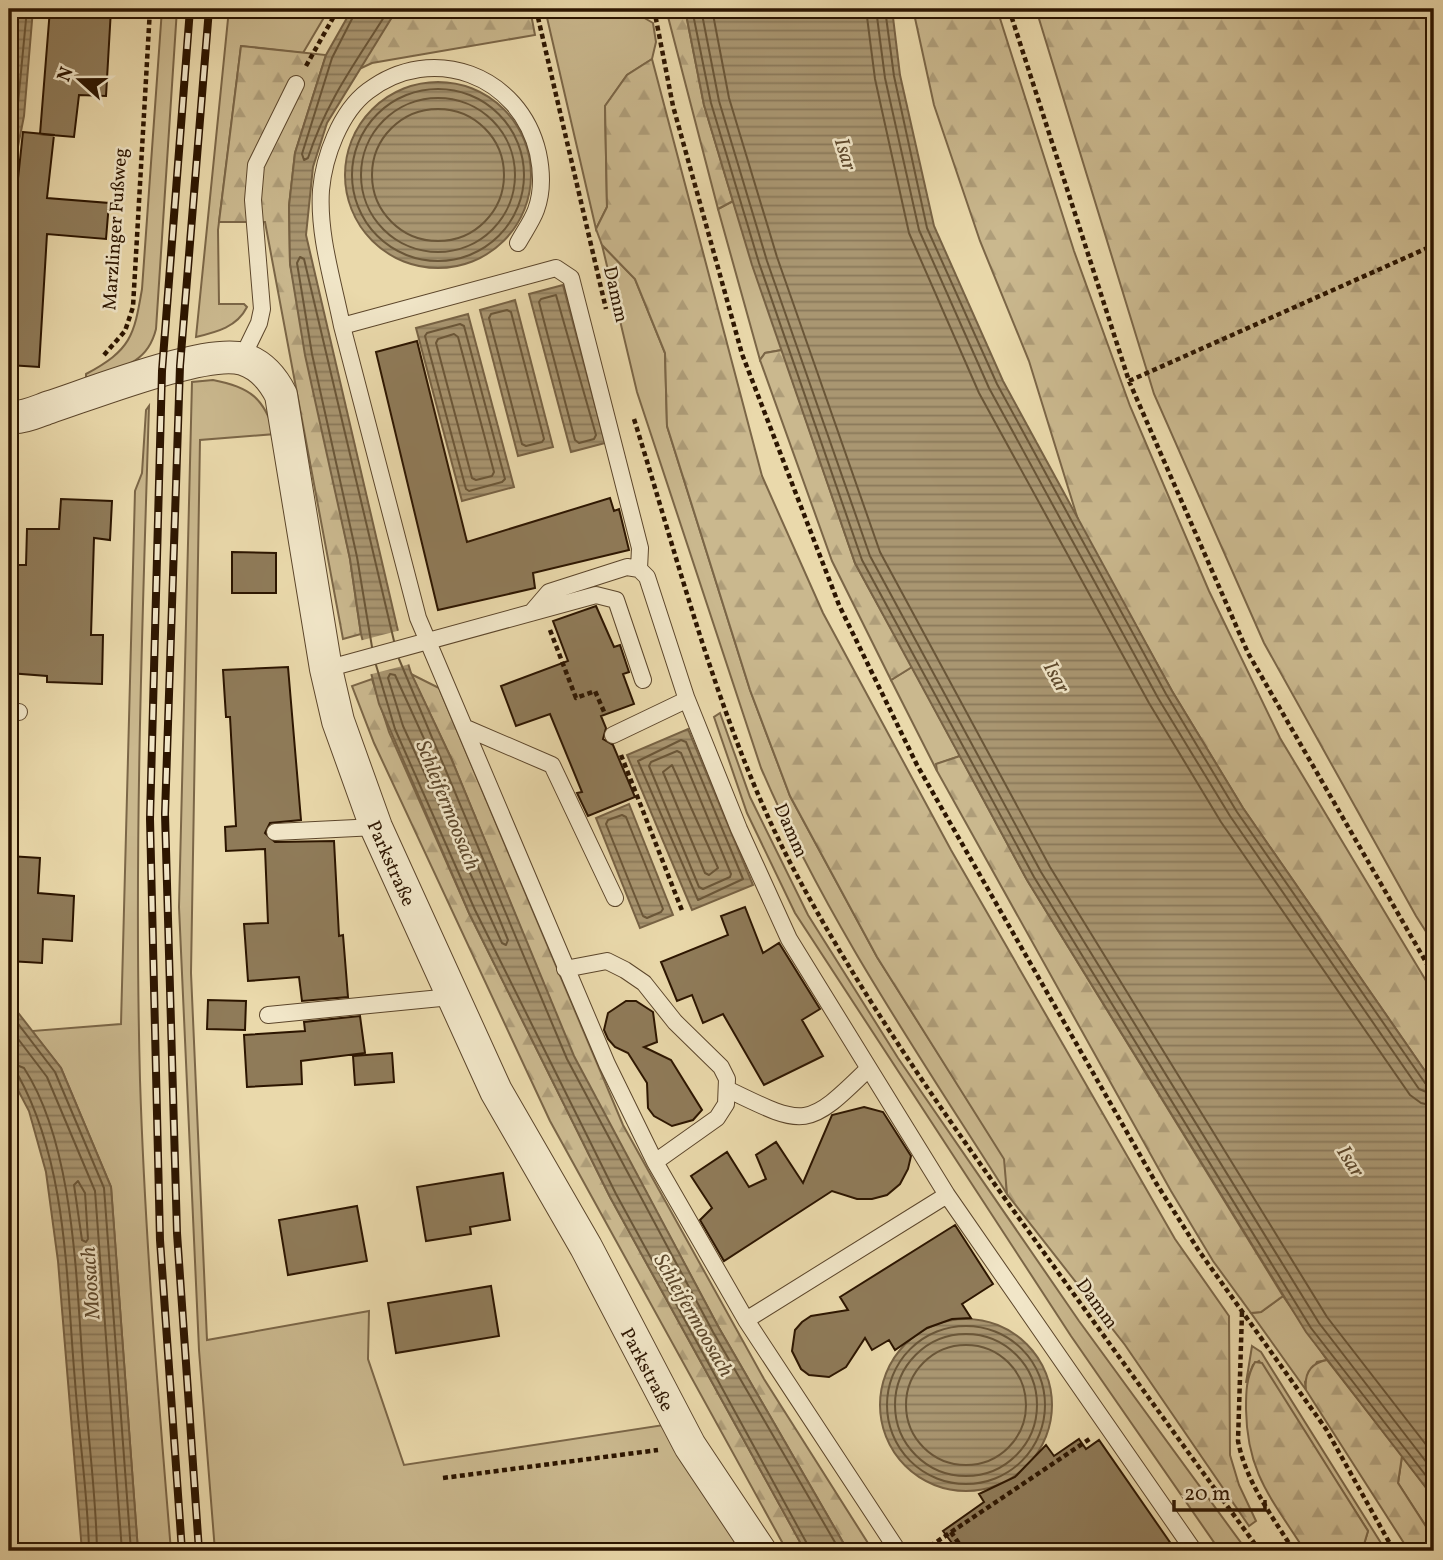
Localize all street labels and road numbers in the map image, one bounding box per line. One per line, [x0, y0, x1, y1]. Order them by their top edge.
street label: Marzlinger Fußweg [97, 147, 135, 311]
street label: Damm [596, 264, 634, 325]
street label: Damm [767, 800, 814, 862]
street label: Parkstraße [360, 817, 421, 911]
street label: Damm [1069, 1273, 1124, 1335]
street label: Parkstraße [613, 1323, 679, 1416]

